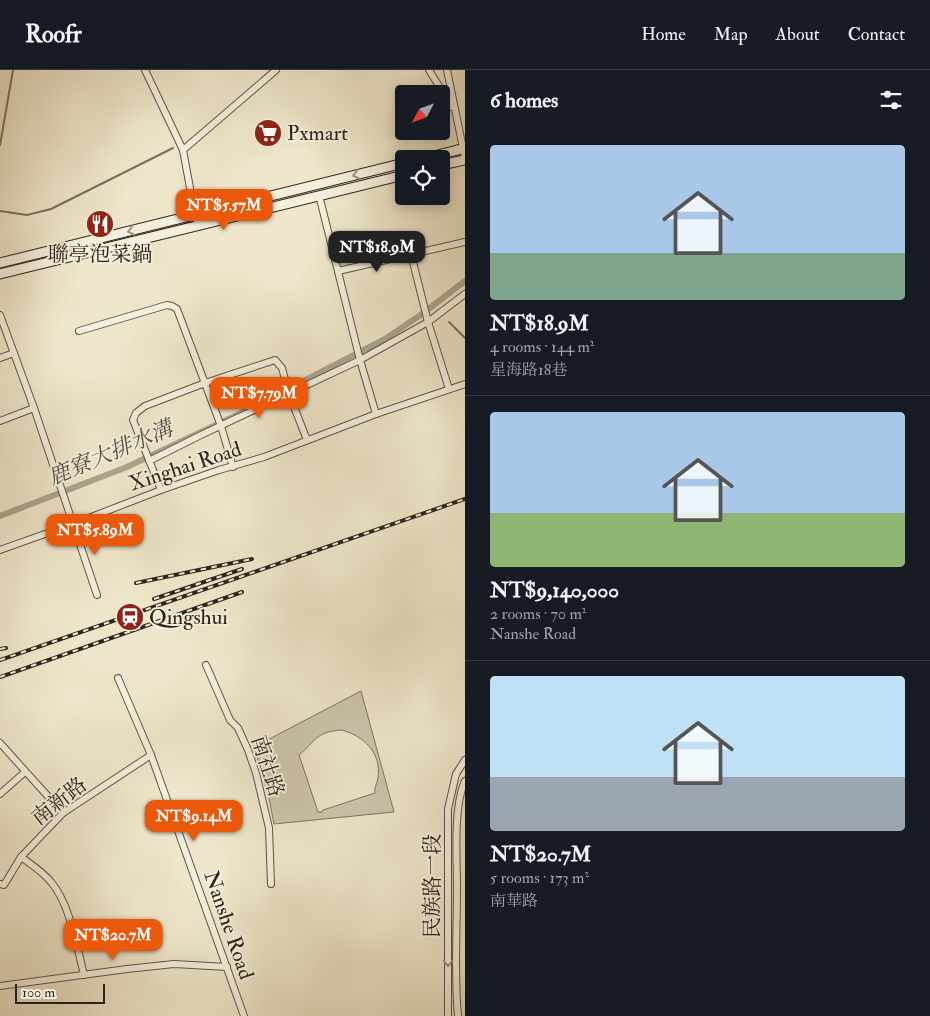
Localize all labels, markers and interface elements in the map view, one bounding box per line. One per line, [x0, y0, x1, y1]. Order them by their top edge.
text: Roofr [25, 19, 82, 50]
text: Home [641, 23, 686, 46]
text: Map [714, 23, 748, 46]
text: About [776, 23, 820, 46]
text: Contact [848, 23, 905, 46]
north arrow [395, 85, 450, 140]
map controls [395, 85, 450, 205]
icon: filters [877, 86, 905, 114]
text: 6 homes [490, 87, 558, 114]
supermarket icon: Pxmart [253, 118, 283, 148]
place label: Pxmart [287, 120, 348, 147]
button: locate [395, 150, 450, 205]
one-way arrow [352, 169, 361, 180]
icon: home [653, 178, 743, 268]
pin: NT$5.57M [172, 189, 276, 231]
text: NT$5.57M [187, 195, 261, 215]
restaurant icon: 聯亭泡菜鍋 [85, 209, 115, 239]
one-way arrow [127, 225, 135, 235]
pin: NT$18.9M [325, 230, 429, 273]
text: NT$18.9M [339, 237, 415, 257]
place label: 聯亭泡菜鍋 [48, 241, 153, 268]
text: NT$18.9M [490, 310, 589, 337]
text: 4 rooms · 144 m² [490, 337, 594, 357]
text: 星海路18巷 [490, 360, 567, 380]
pin: NT$7.79M [207, 376, 311, 419]
text: NT$7.79M [221, 383, 297, 403]
water label: 鹿寮大排水溝 [44, 413, 179, 492]
street label: Xinghai Road [126, 435, 245, 497]
icon: home [653, 445, 743, 535]
pin: NT$5.89M [43, 514, 147, 556]
text: NT$5.89M [57, 520, 133, 540]
text: NT$9,140,000 [490, 577, 619, 604]
station icon: Qingshui [115, 602, 145, 632]
place label: Qingshui [149, 604, 228, 631]
text: 2 rooms · 70 m² [490, 604, 586, 624]
text: Nanshe Road [490, 624, 576, 644]
icon: home [653, 708, 743, 798]
street label: 南社路 [245, 732, 290, 800]
street label: 南新路 [26, 771, 92, 831]
pin: NT$9.14M [142, 800, 246, 842]
text: NT$9.14M [156, 806, 232, 826]
street label: 民族路一段 [419, 834, 446, 939]
text: NT$20.7M [490, 841, 591, 868]
street label: Nanshe Road [197, 867, 260, 984]
text: 5 rooms · 173 m² [490, 868, 589, 888]
text: 南華路 [490, 891, 538, 911]
pin: NT$20.7M [61, 918, 165, 961]
text: NT$20.7M [75, 925, 151, 945]
one-way arrow [443, 959, 453, 967]
scale bar [15, 981, 105, 1004]
text: 100 m [22, 984, 55, 1001]

